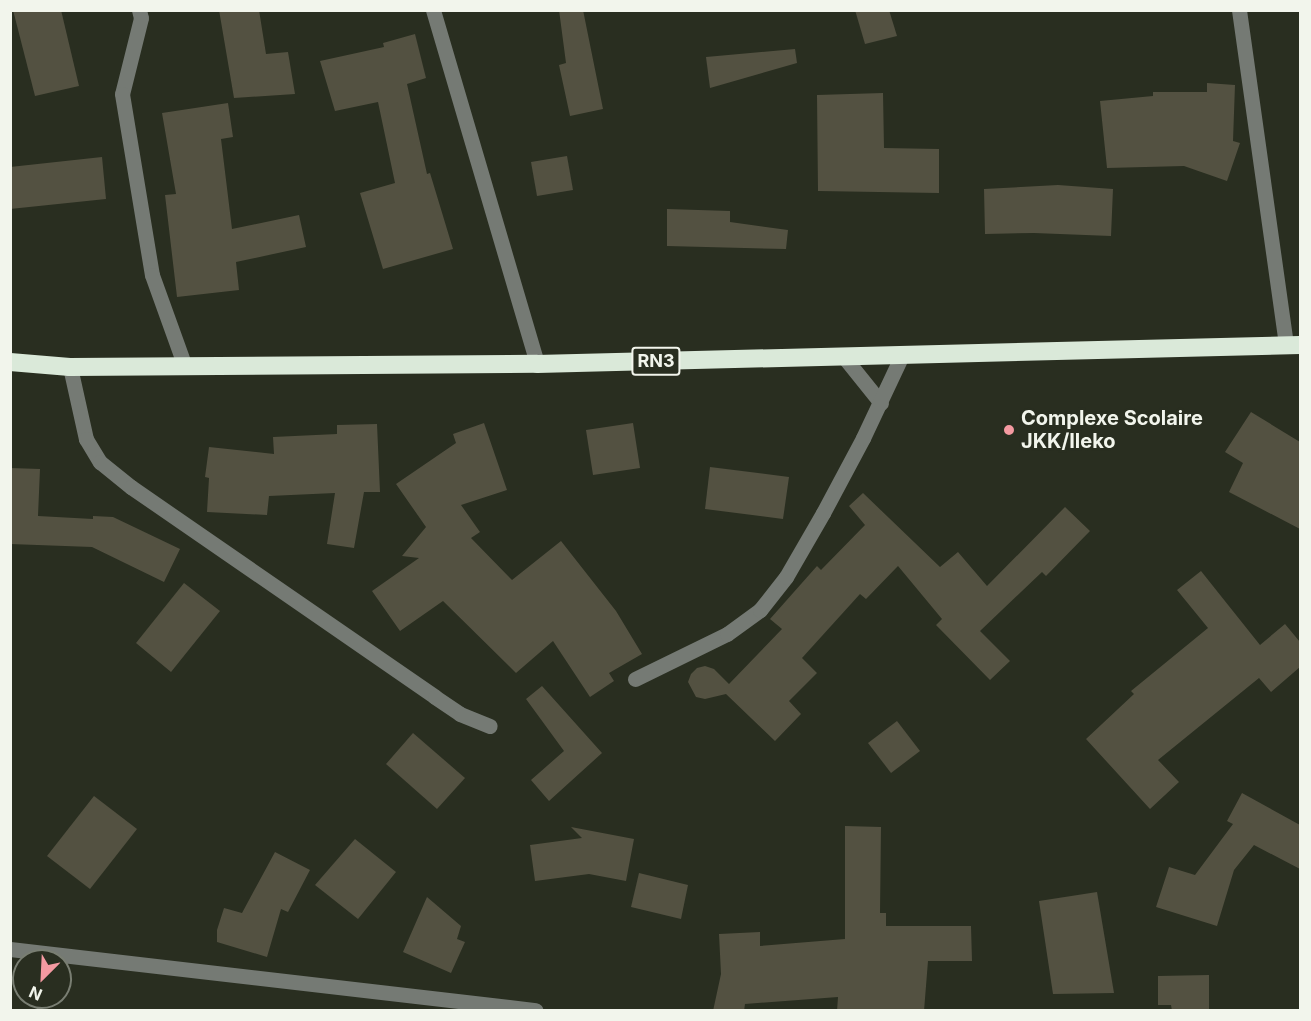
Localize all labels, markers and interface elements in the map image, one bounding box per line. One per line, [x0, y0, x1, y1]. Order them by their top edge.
road number: RN3 [630, 346, 682, 376]
place label: Complexe Scolaire JKK/Ileko [1021, 406, 1203, 453]
marker: Complexe Scolaire JKK/Ileko [1002, 423, 1016, 437]
north arrow [12, 949, 72, 1009]
text: N [26, 982, 45, 1005]

